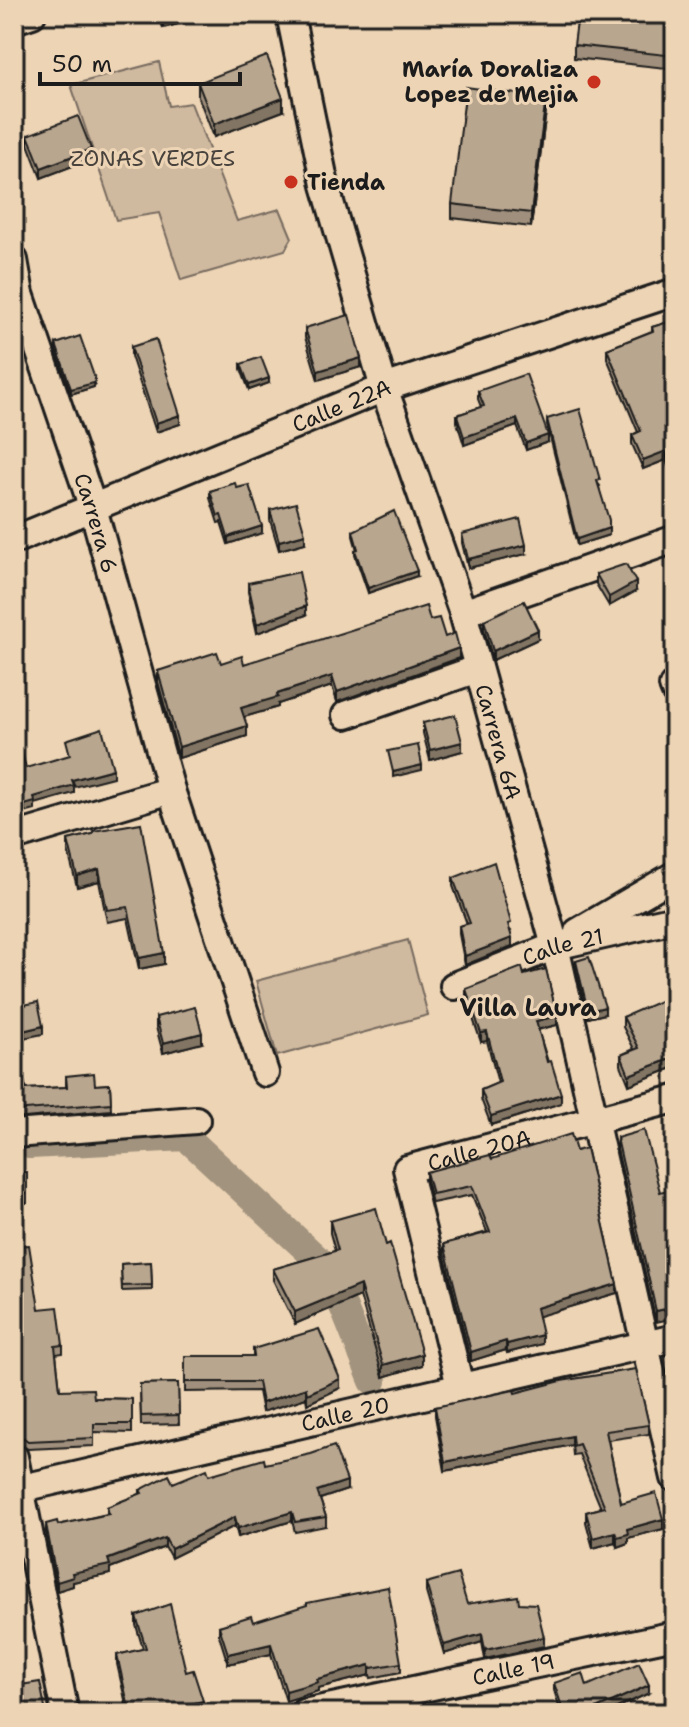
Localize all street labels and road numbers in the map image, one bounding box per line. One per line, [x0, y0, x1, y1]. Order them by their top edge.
street label: Calle 22A [288, 372, 395, 439]
street label: Carrera 6 [68, 469, 125, 576]
street label: Carrera 6A [469, 681, 528, 803]
street label: Calle 21 [518, 921, 606, 972]
street label: Calle 20A [424, 1123, 534, 1178]
street label: Calle 20 [298, 1390, 392, 1438]
street label: Calle 19 [470, 1646, 557, 1692]

